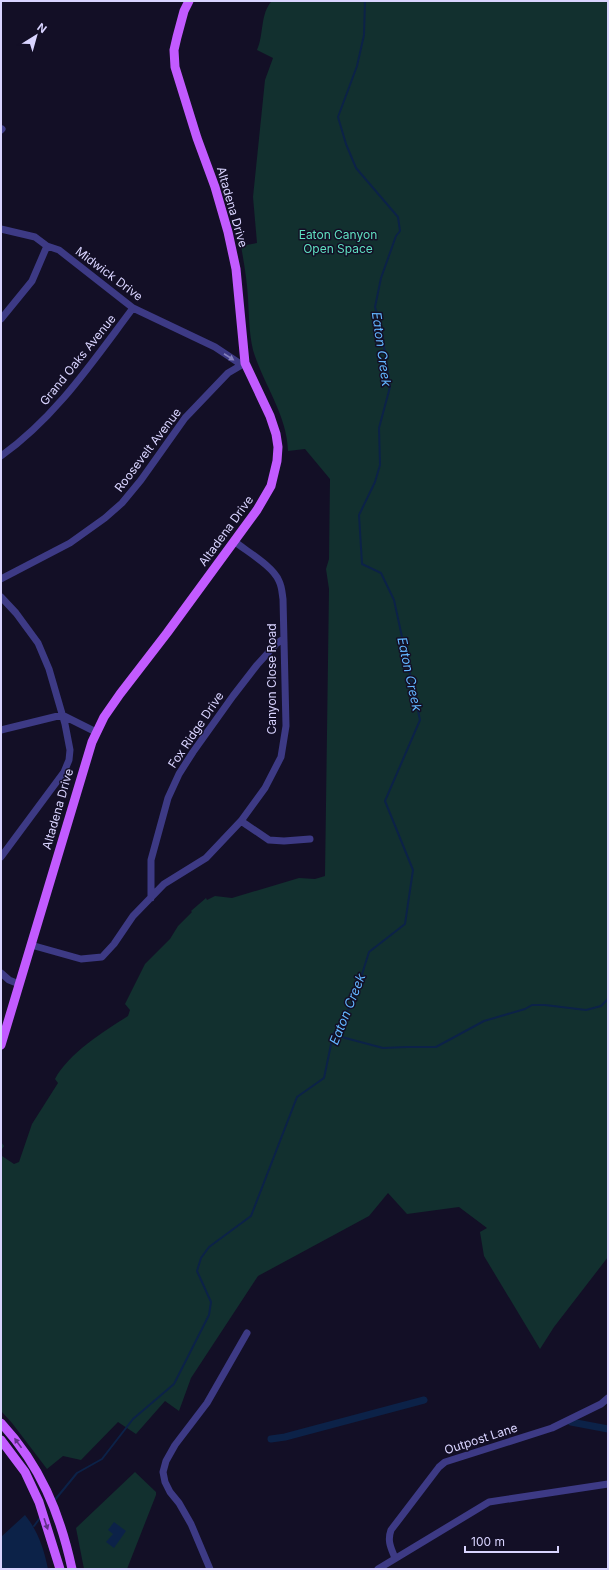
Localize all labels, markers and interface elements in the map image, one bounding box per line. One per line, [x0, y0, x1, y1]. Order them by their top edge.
north arrow [16, 16, 56, 56]
text: N [34, 20, 50, 36]
street label: Altadena Drive [214, 165, 251, 249]
park label: Eaton Canyon Open Space [299, 227, 377, 256]
street label: Midwick Drive [73, 243, 146, 304]
street label: Grand Oaks Avenue [36, 311, 119, 408]
water label: Eaton Creek [369, 311, 395, 388]
one-way arrow [224, 353, 234, 361]
street label: Roosevelt Avenue [111, 405, 184, 495]
street label: Altadena Drive [195, 493, 256, 569]
street label: Canyon Close Road [264, 623, 279, 735]
water label: Eaton Creek [394, 635, 426, 713]
street label: Fox Ridge Drive [164, 689, 227, 771]
street label: Altadena Drive [39, 767, 76, 851]
water label: Eaton Creek [325, 970, 369, 1047]
street label: Outpost Lane [442, 1420, 519, 1457]
one-way arrow [14, 1438, 22, 1449]
one-way arrow [43, 1518, 49, 1530]
scale bar [465, 1528, 558, 1554]
text: 100 m [471, 1534, 505, 1549]

